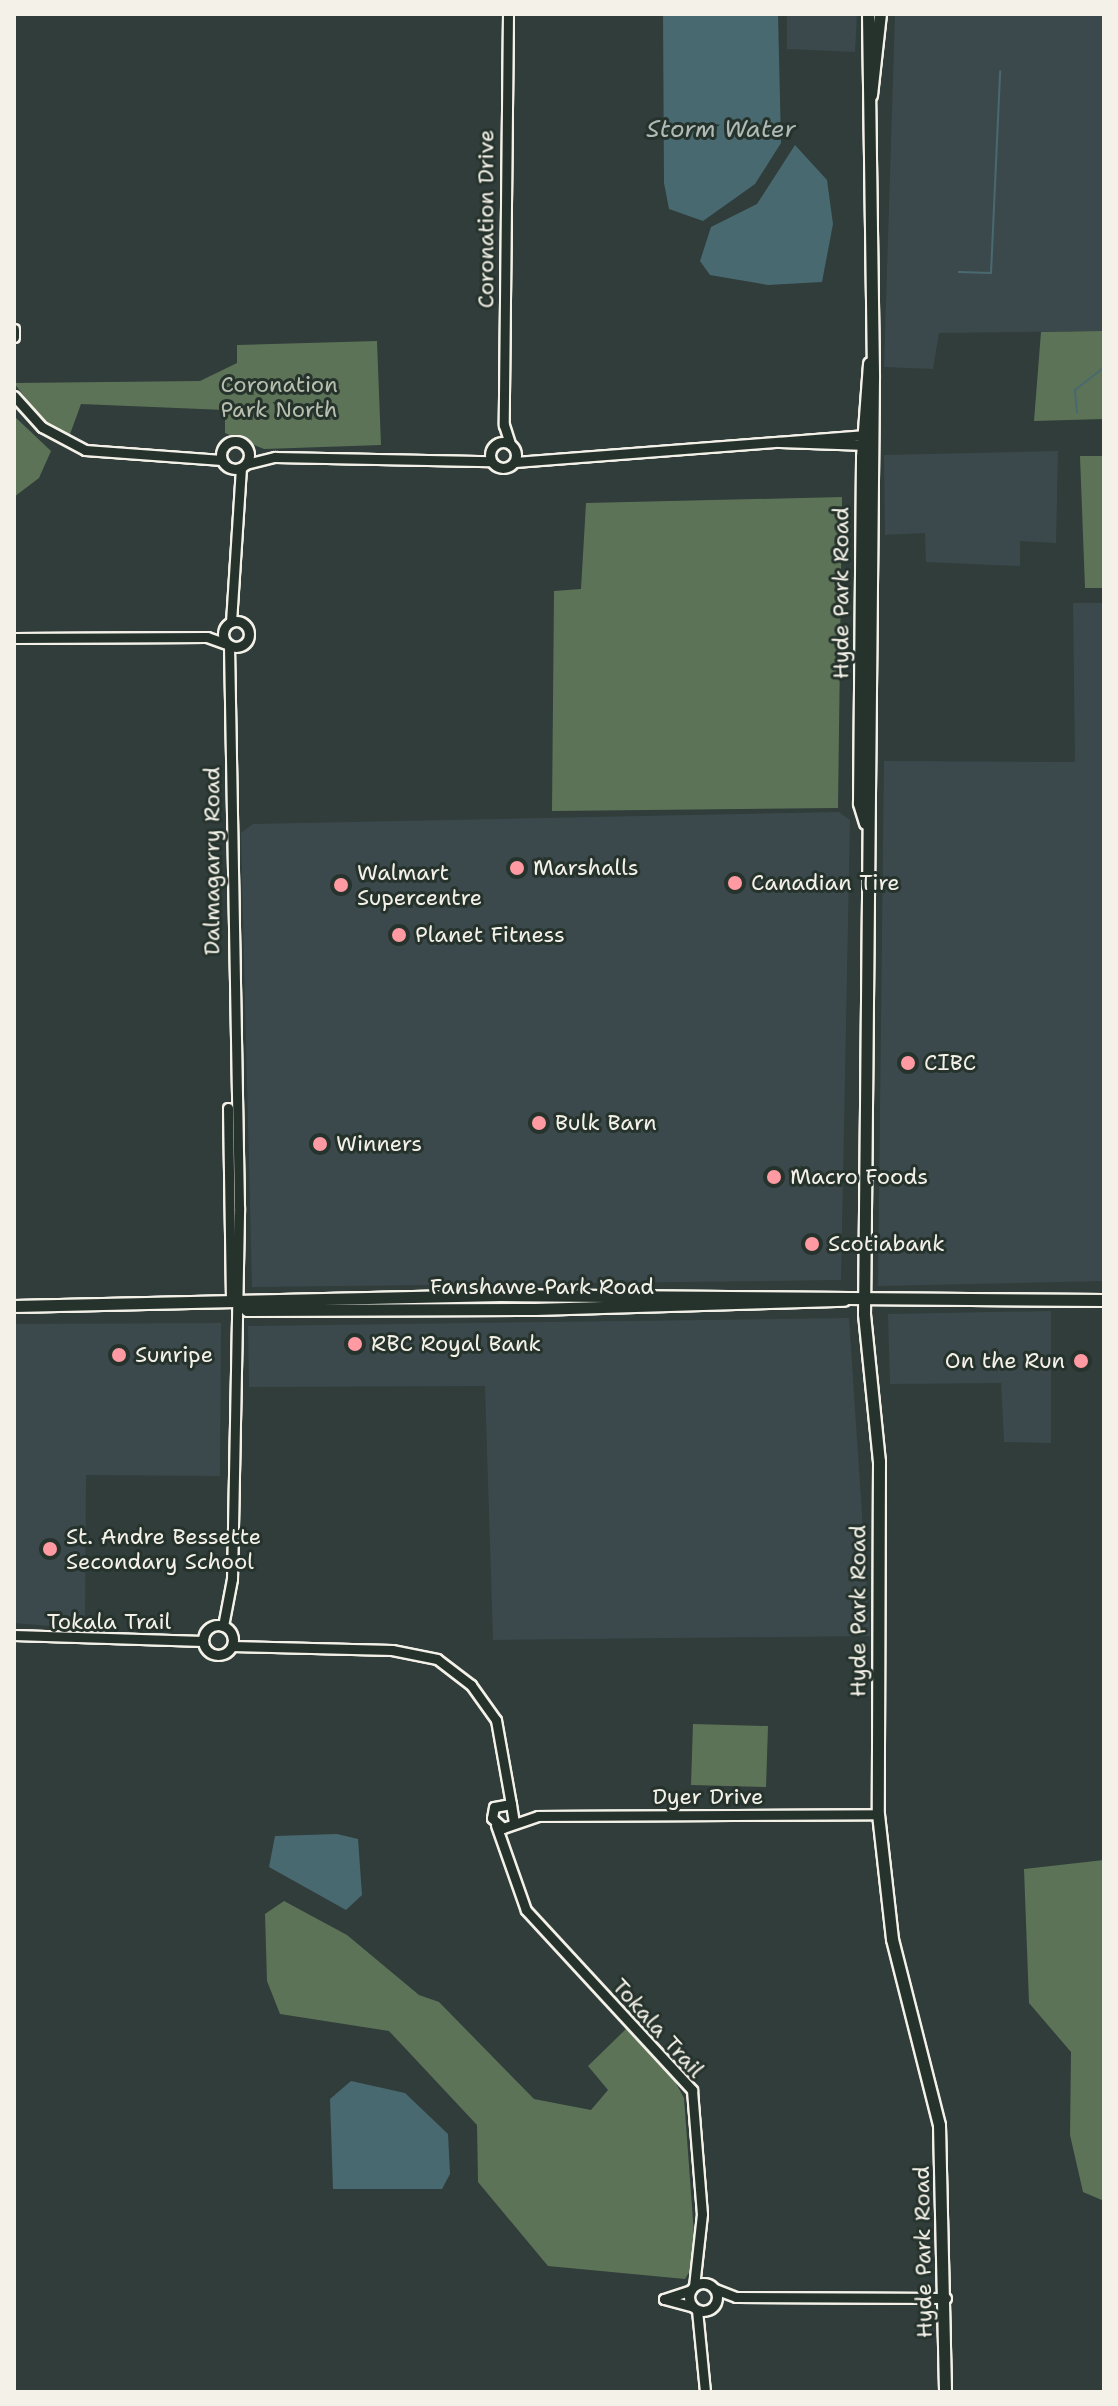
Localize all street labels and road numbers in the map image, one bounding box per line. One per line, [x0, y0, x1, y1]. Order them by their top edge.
street label: Coronation Drive [473, 130, 499, 308]
street label: Hyde Park Road [828, 507, 854, 679]
street label: Dalmagarry Road [199, 767, 225, 955]
street label: Fanshawe Park Road [430, 1274, 654, 1300]
street label: Hyde Park Road [845, 1525, 871, 1697]
street label: Tokala Trail [47, 1609, 171, 1635]
street label: Dyer Drive [653, 1784, 763, 1810]
street label: Tokala Trail [607, 1973, 709, 2083]
street label: Hyde Park Road [908, 2166, 938, 2338]

